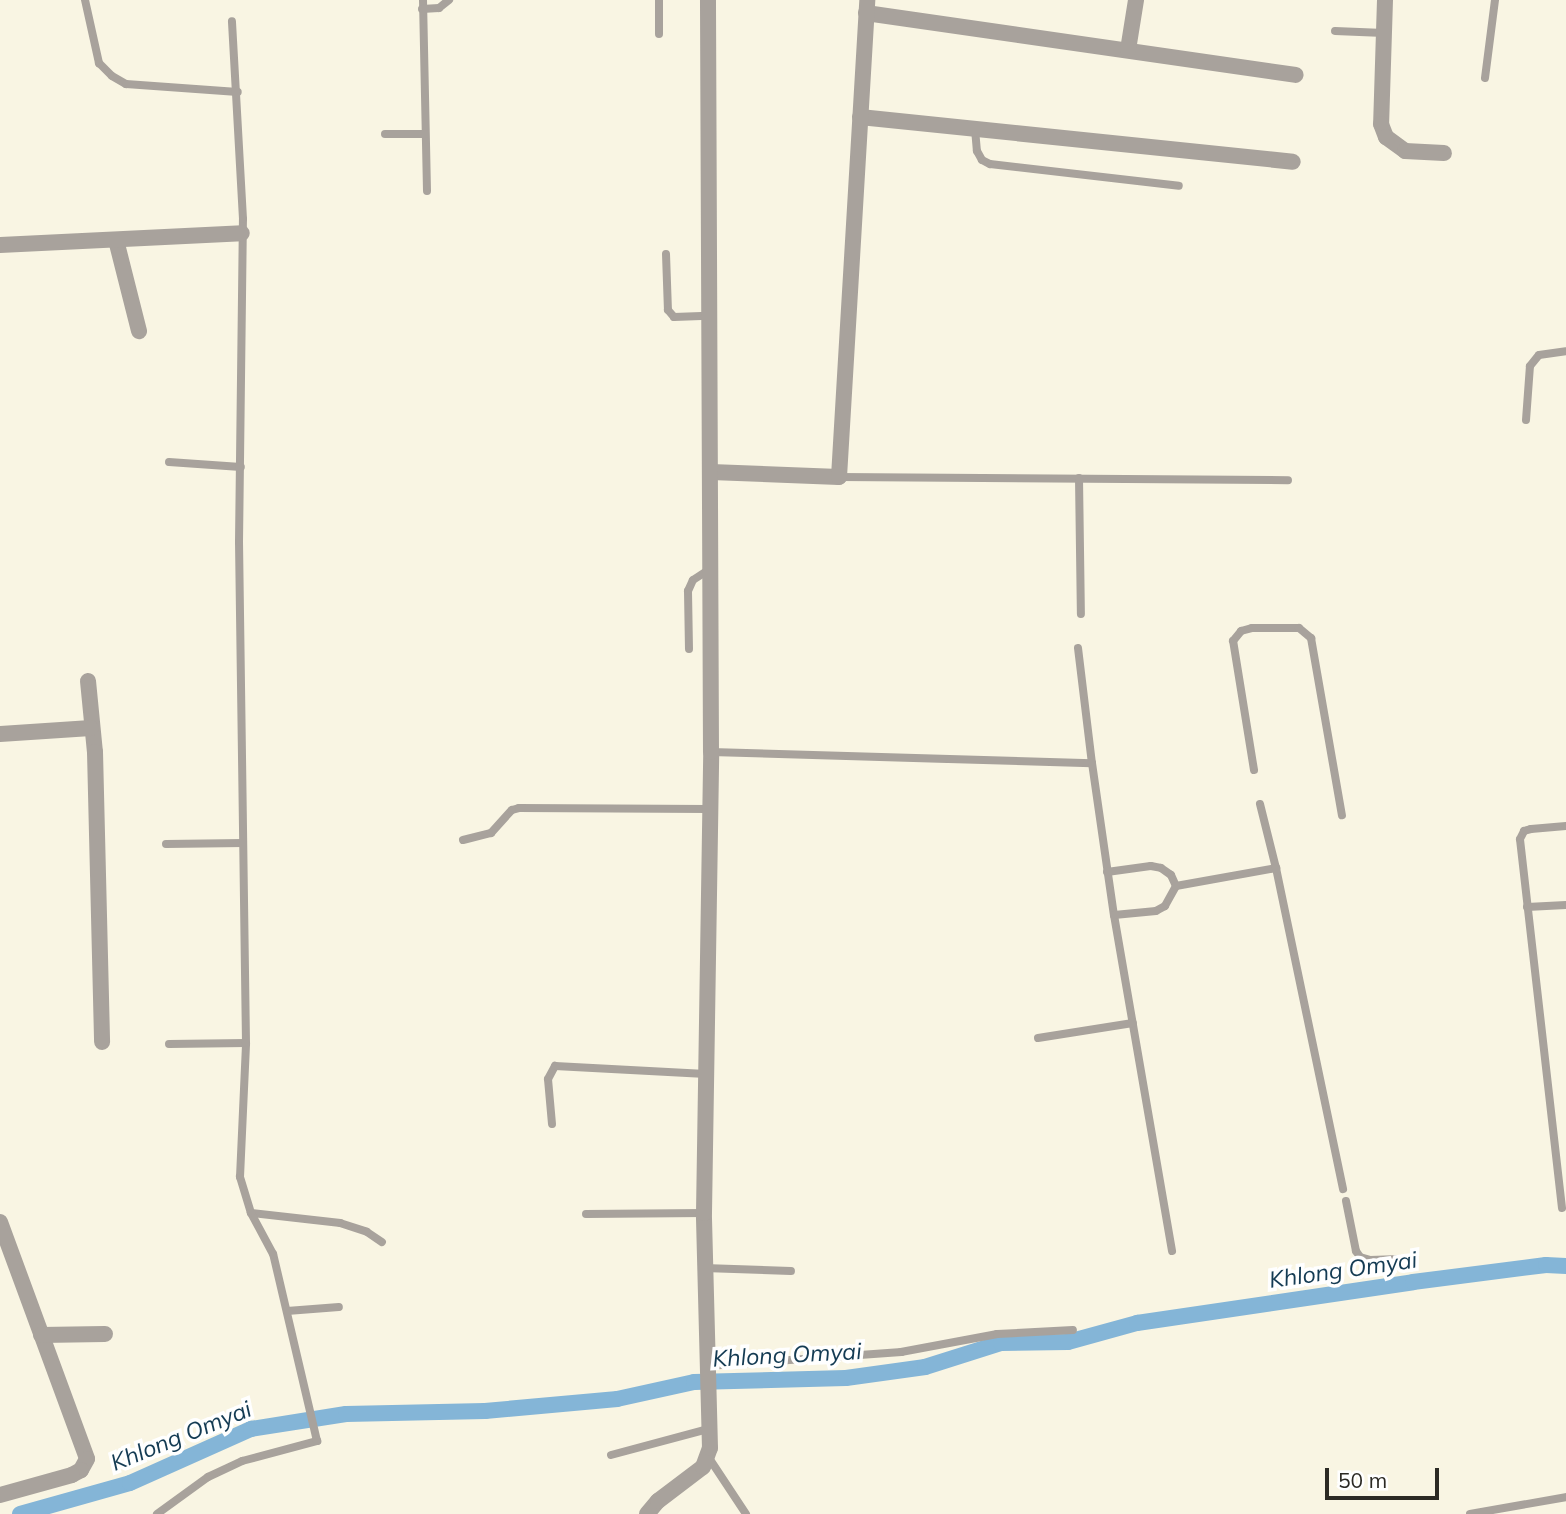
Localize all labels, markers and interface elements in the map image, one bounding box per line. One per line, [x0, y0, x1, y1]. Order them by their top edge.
water label: Khlong Omyai [1267, 1246, 1419, 1294]
water label: Khlong Omyai [712, 1337, 862, 1373]
water label: Khlong Omyai [107, 1395, 255, 1477]
scale bar [1328, 1454, 1442, 1498]
text: 50 m [1338, 1467, 1387, 1493]

